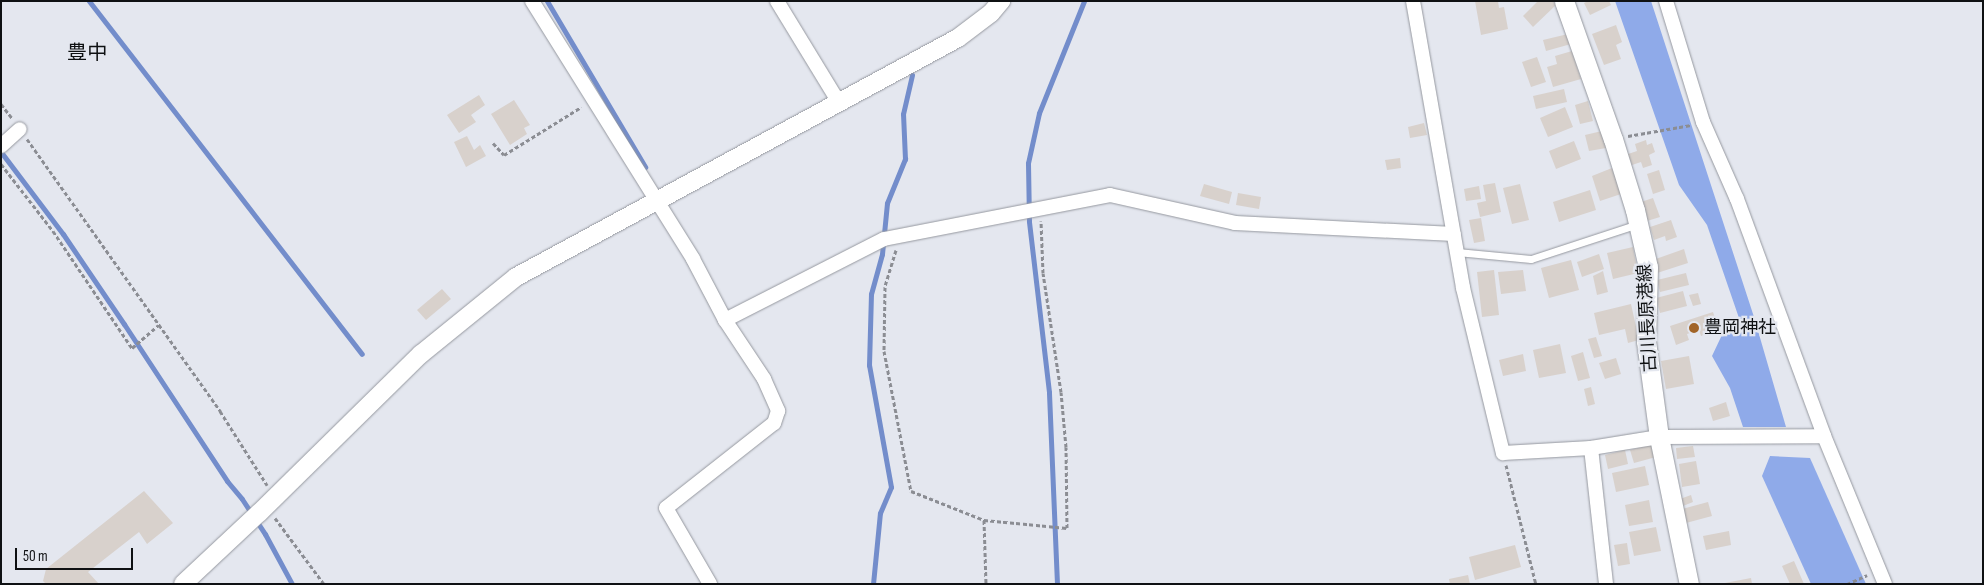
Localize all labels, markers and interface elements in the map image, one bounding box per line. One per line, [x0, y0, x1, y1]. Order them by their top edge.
district label: 豊中 [67, 41, 107, 65]
street label: 古川長原港線 [1634, 264, 1662, 372]
place label: 豊岡神社 [1704, 317, 1776, 339]
marker: 豊岡神社 [1688, 322, 1700, 334]
scale bar [18, 538, 135, 570]
text: 50 m [23, 547, 48, 566]

